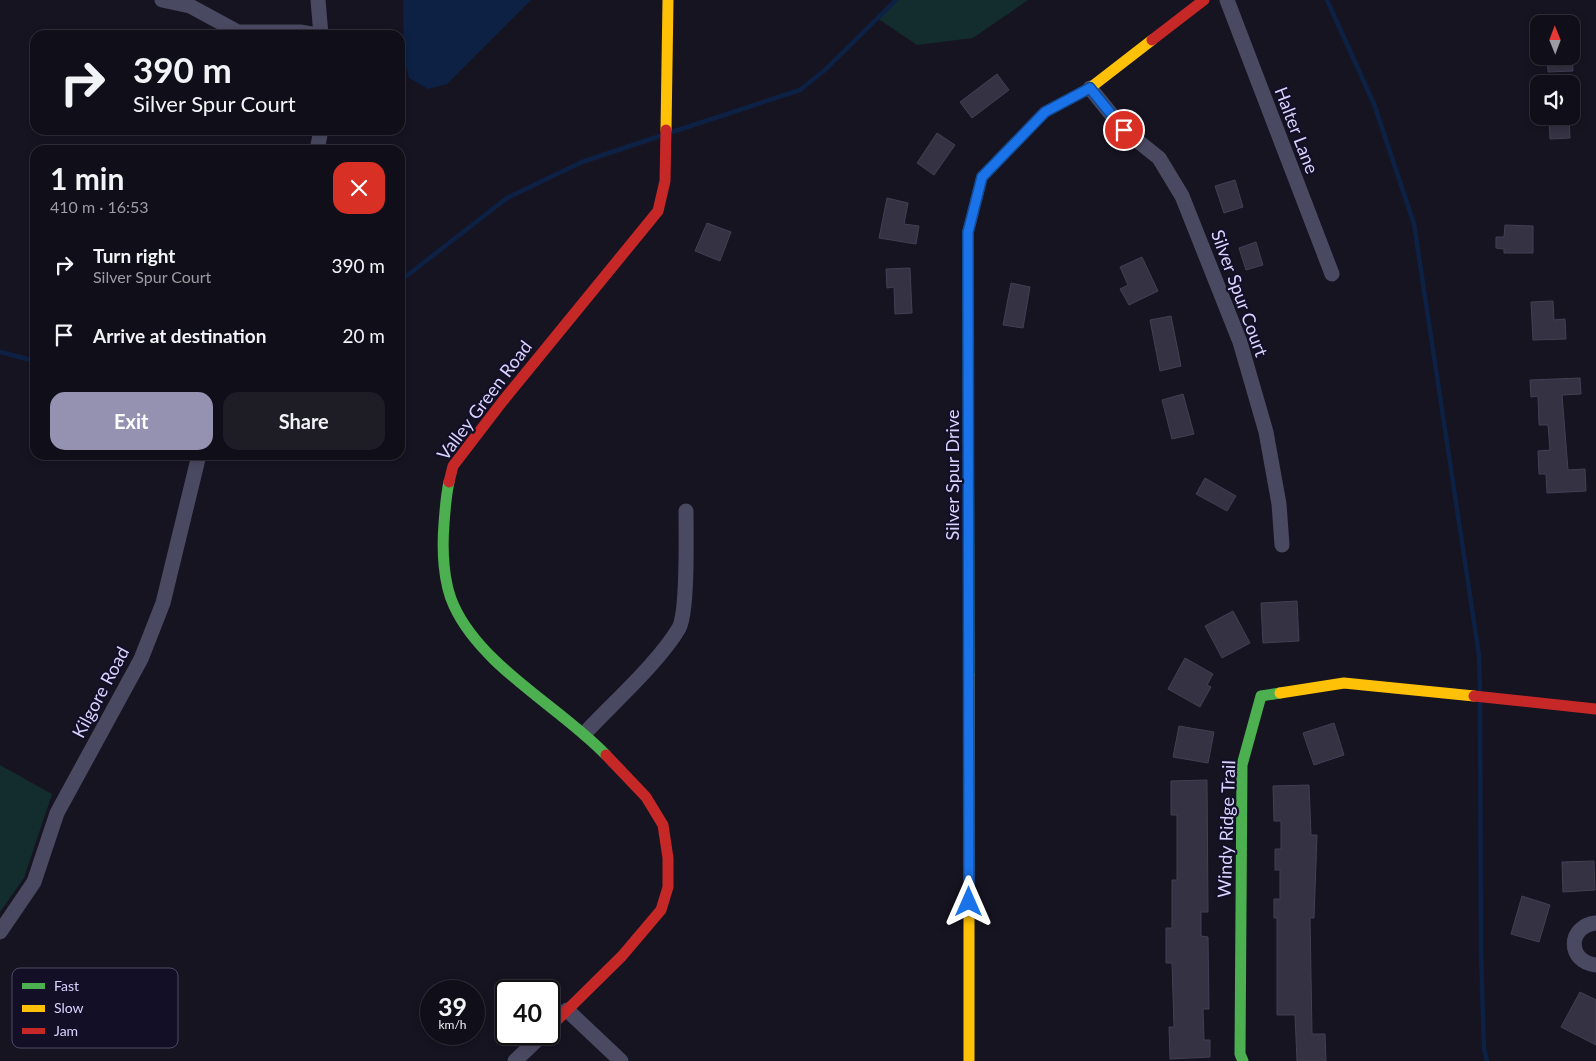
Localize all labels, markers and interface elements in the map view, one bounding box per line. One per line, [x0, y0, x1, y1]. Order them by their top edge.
north arrow [1530, 15, 1580, 65]
map controls [1530, 15, 1580, 125]
text: 390 m [133, 48, 232, 90]
icon: right [50, 50, 115, 115]
button: sound [1530, 75, 1580, 125]
street label: Halter Lane [1270, 84, 1324, 176]
text: Silver Spur Court [133, 90, 296, 117]
pin [1103, 109, 1145, 151]
icon: arrive [1110, 116, 1138, 144]
text: 1 min [50, 160, 124, 196]
button: close [333, 162, 385, 214]
text: 410 m · 16:53 [50, 197, 149, 216]
street label: Silver Spur Court [1207, 227, 1273, 360]
text: Turn right [93, 244, 175, 267]
icon: right [50, 251, 78, 279]
text: 390 m [331, 254, 385, 277]
text: Silver Spur Court [93, 267, 211, 286]
icon: arrive [50, 321, 78, 349]
text: Arrive at destination [93, 324, 266, 347]
text: 20 m [342, 324, 385, 347]
street label: Valley Green Road [432, 336, 536, 464]
button: Exit [50, 392, 213, 450]
button: Share [223, 392, 385, 450]
street label: Silver Spur Drive [941, 410, 963, 540]
street label: Kilgore Road [67, 643, 133, 741]
street label: Windy Ridge Trail [1213, 760, 1239, 898]
position arrow [942, 875, 994, 927]
legend [12, 968, 178, 1048]
text: Fast [54, 977, 79, 994]
speed limit sign: 40 [495, 980, 560, 1045]
text: 39 [438, 991, 467, 1021]
text: Slow [54, 999, 84, 1016]
text: km/h [438, 1017, 467, 1032]
text: Jam [54, 1022, 78, 1039]

